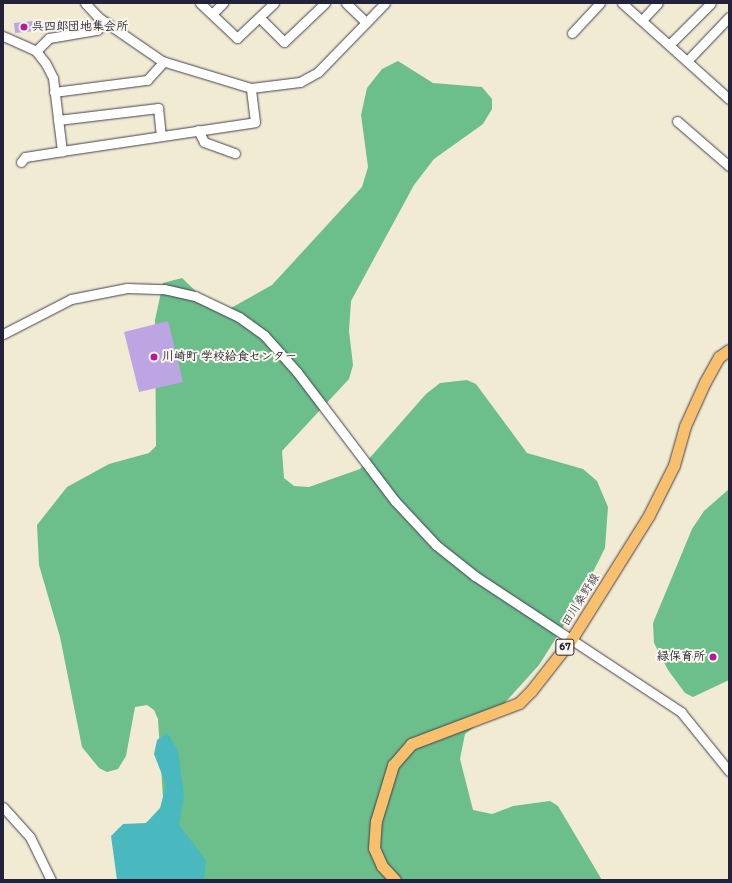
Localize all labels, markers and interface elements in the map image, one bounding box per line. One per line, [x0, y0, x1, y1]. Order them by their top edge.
place label: 呉四郎団地集会所 [32, 20, 128, 34]
marker: 呉四郎団地集会所 [19, 22, 29, 32]
place label: 川崎町 学校給食センター [162, 350, 297, 364]
marker: 川崎町 学校給食センター [149, 352, 159, 362]
street label: 田川桑野線 [559, 571, 603, 629]
road number: 67 [555, 638, 575, 656]
place label: 緑保育所 [657, 650, 705, 664]
marker: 緑保育所 [708, 652, 718, 662]

